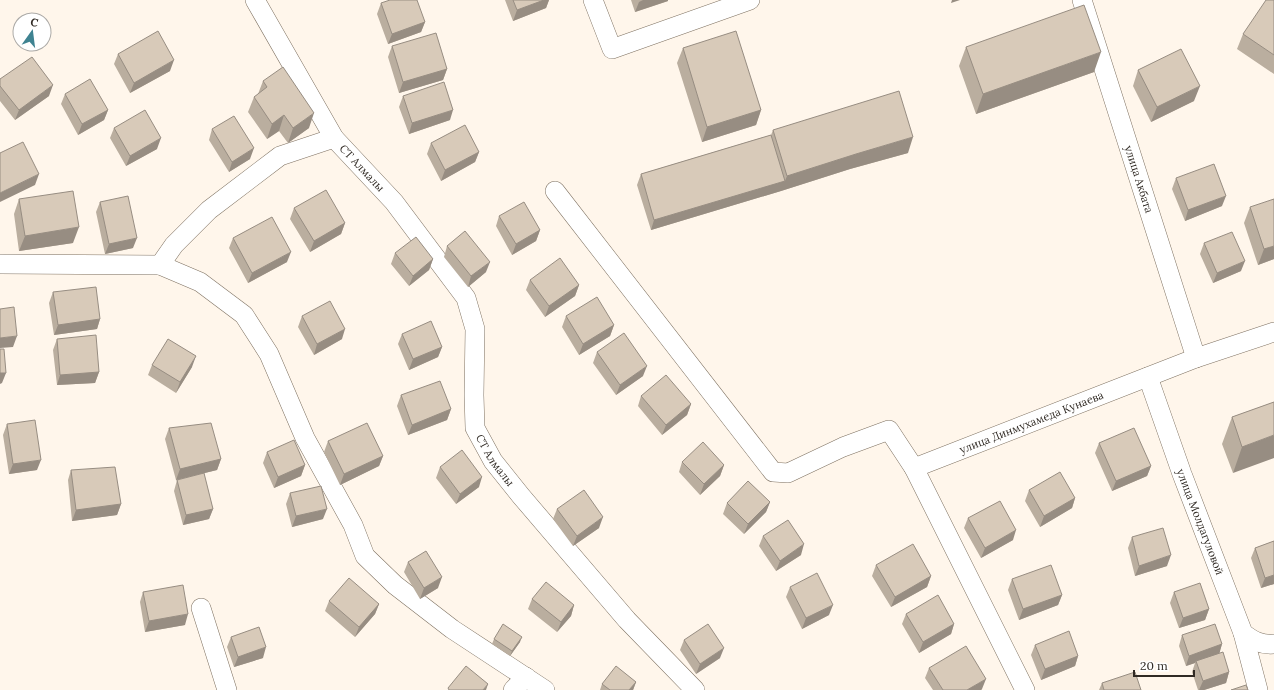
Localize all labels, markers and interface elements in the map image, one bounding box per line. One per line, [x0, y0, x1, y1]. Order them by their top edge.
north arrow [12, 12, 52, 52]
text: С [29, 15, 40, 30]
street label: СТ Алмалы [337, 141, 388, 194]
street label: улица Акбата [1122, 144, 1156, 215]
street label: улица Динмухамеда Кунаева [957, 388, 1106, 457]
street label: СТ Алмалы [473, 432, 517, 489]
street label: улица Молдагуловой [1174, 467, 1227, 577]
scale bar [1134, 652, 1194, 678]
text: 20 m [1140, 658, 1168, 673]

